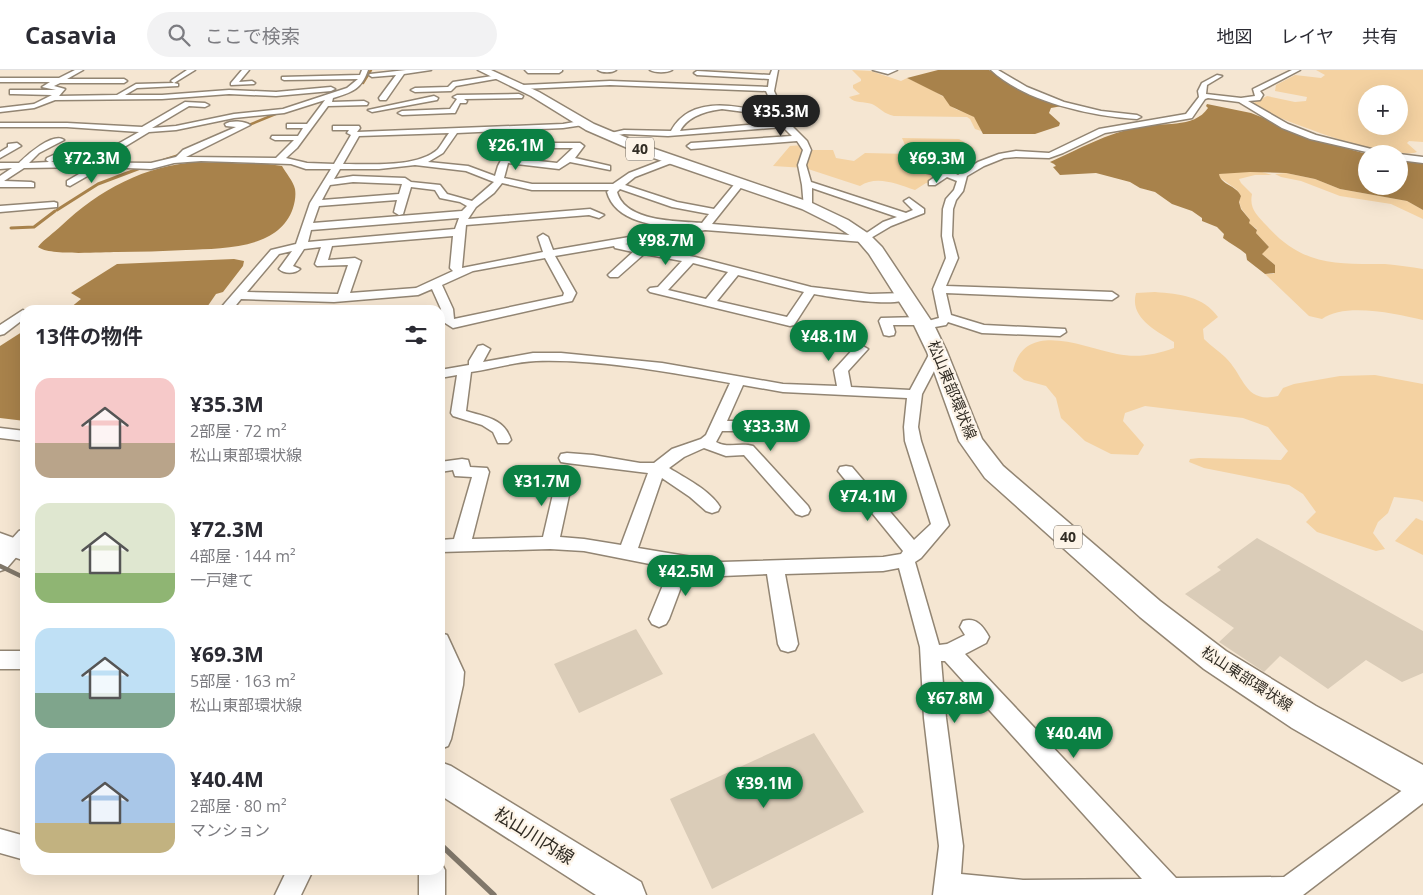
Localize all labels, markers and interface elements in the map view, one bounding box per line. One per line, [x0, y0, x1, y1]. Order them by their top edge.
search box [147, 12, 497, 57]
text: Casavia [25, 18, 117, 51]
icon: search [165, 21, 193, 49]
text: ここで検索 [205, 23, 300, 49]
text: 地図 [1217, 24, 1253, 48]
text: レイヤ [1281, 24, 1334, 48]
text: 共有 [1362, 24, 1398, 48]
map controls [1358, 85, 1408, 195]
button: + [1358, 85, 1408, 135]
pin: ¥35.3M [740, 94, 822, 137]
text: ¥35.3M [753, 100, 809, 122]
pin: ¥26.1M [475, 128, 557, 171]
text: ¥26.1M [488, 134, 544, 156]
road number: 40 [626, 138, 654, 160]
pin: ¥72.3M [51, 142, 133, 184]
pin: ¥69.3M [896, 142, 978, 184]
button: − [1358, 145, 1408, 195]
text: ¥72.3M [64, 147, 120, 169]
text: ¥69.3M [909, 147, 965, 169]
pin: ¥98.7M [625, 224, 707, 266]
text: ¥98.7M [638, 229, 694, 251]
pin: ¥48.1M [788, 320, 870, 362]
icon: filters [402, 321, 430, 349]
text: 13件の物件 [35, 322, 143, 350]
text: ¥48.1M [801, 325, 857, 347]
street label: 松山東部環状線 [924, 337, 982, 442]
text: ¥35.3M [190, 390, 264, 418]
icon: home [75, 398, 135, 458]
pin: ¥33.3M [730, 410, 812, 452]
text: ¥33.3M [743, 415, 799, 437]
text: 2部屋 · 72 m² [190, 420, 287, 442]
text: 松山東部環状線 [190, 444, 302, 466]
pin: ¥31.7M [501, 464, 583, 507]
text: ¥31.7M [514, 470, 570, 492]
pin: ¥74.1M [827, 480, 909, 522]
text: ¥74.1M [840, 485, 896, 507]
text: ¥72.3M [190, 515, 264, 543]
icon: home [75, 523, 135, 583]
road number: 40 [1054, 526, 1082, 548]
text: 4部屋 · 144 m² [190, 545, 296, 567]
pin: ¥42.5M [645, 554, 727, 597]
text: ¥42.5M [658, 560, 714, 582]
text: 一戸建て [190, 569, 254, 591]
text: ¥69.3M [190, 640, 264, 668]
street label: 松山東部環状線 [1198, 641, 1297, 715]
icon: home [75, 648, 135, 708]
text: 5部屋 · 163 m² [190, 670, 296, 692]
pin: ¥67.8M [914, 682, 996, 724]
text: ¥67.8M [927, 687, 983, 709]
text: 松山東部環状線 [190, 694, 302, 716]
pin: ¥40.4M [1033, 716, 1115, 759]
text: ¥40.4M [1046, 722, 1102, 744]
text: ¥40.4M [190, 765, 264, 793]
pin: ¥39.1M [723, 766, 805, 809]
text: ¥39.1M [736, 772, 792, 794]
icon: home [75, 773, 135, 833]
text: 2部屋 · 80 m² [190, 795, 287, 817]
street label: 松山川内線 [490, 801, 579, 869]
text: マンション [190, 819, 270, 841]

